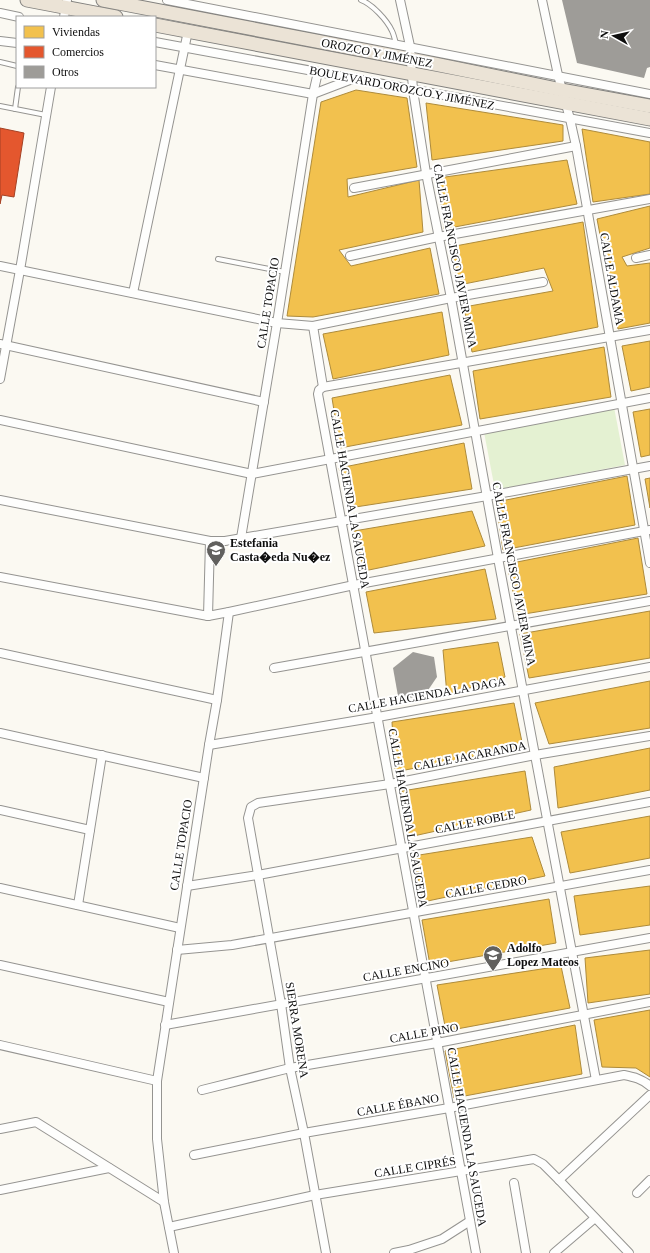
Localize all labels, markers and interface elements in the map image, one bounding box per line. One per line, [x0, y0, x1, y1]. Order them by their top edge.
legend [16, 16, 156, 88]
north arrow [594, 16, 634, 56]
text: Viviendas [52, 25, 100, 39]
text: N [598, 30, 611, 39]
street label: OROZCO Y JIMÉNEZ [320, 35, 434, 71]
text: Comercios [52, 45, 104, 59]
street label: BOULEVARD OROZCO Y JIMÉNEZ [308, 63, 496, 113]
text: Otros [52, 65, 79, 79]
street label: CALLE FRANCISCO JAVIER MINA [430, 163, 480, 349]
street label: CALLE ALDAMA [597, 232, 627, 327]
street label: CALLE TOPACIO [254, 256, 282, 350]
street label: CALLE HACIENDA LA SAUCEDA [327, 408, 373, 590]
street label: CALLE FRANCISCO JAVIER MINA [489, 481, 539, 667]
place label: Estefania Casta�eda Nu�ez [230, 536, 331, 564]
school or university icon: Estefania Casta�eda Nu�ez [205, 539, 227, 567]
street label: CALLE HACIENDA LA DAGA [347, 674, 507, 716]
street label: CALLE HACIENDA LA SAUCEDA [385, 727, 431, 909]
street label: CALLE JACARANDA [413, 738, 528, 774]
street label: CALLE TOPACIO [167, 798, 195, 892]
street label: CALLE ROBLE [434, 807, 516, 837]
street label: CALLE CEDRO [444, 873, 528, 901]
place label: Adolfo Lopez Mateos [507, 941, 579, 969]
school or university icon: Adolfo Lopez Mateos [482, 944, 504, 972]
street label: CALLE ENCINO [362, 955, 450, 984]
street label: SIERRA MORENA [282, 981, 312, 1079]
street label: CALLE PINO [388, 1020, 460, 1046]
street label: CALLE HACIENDA LA SAUCEDA [444, 1046, 490, 1228]
street label: CALLE ÉBANO [356, 1091, 440, 1119]
street label: CALLE CIPRÉS [373, 1154, 457, 1180]

